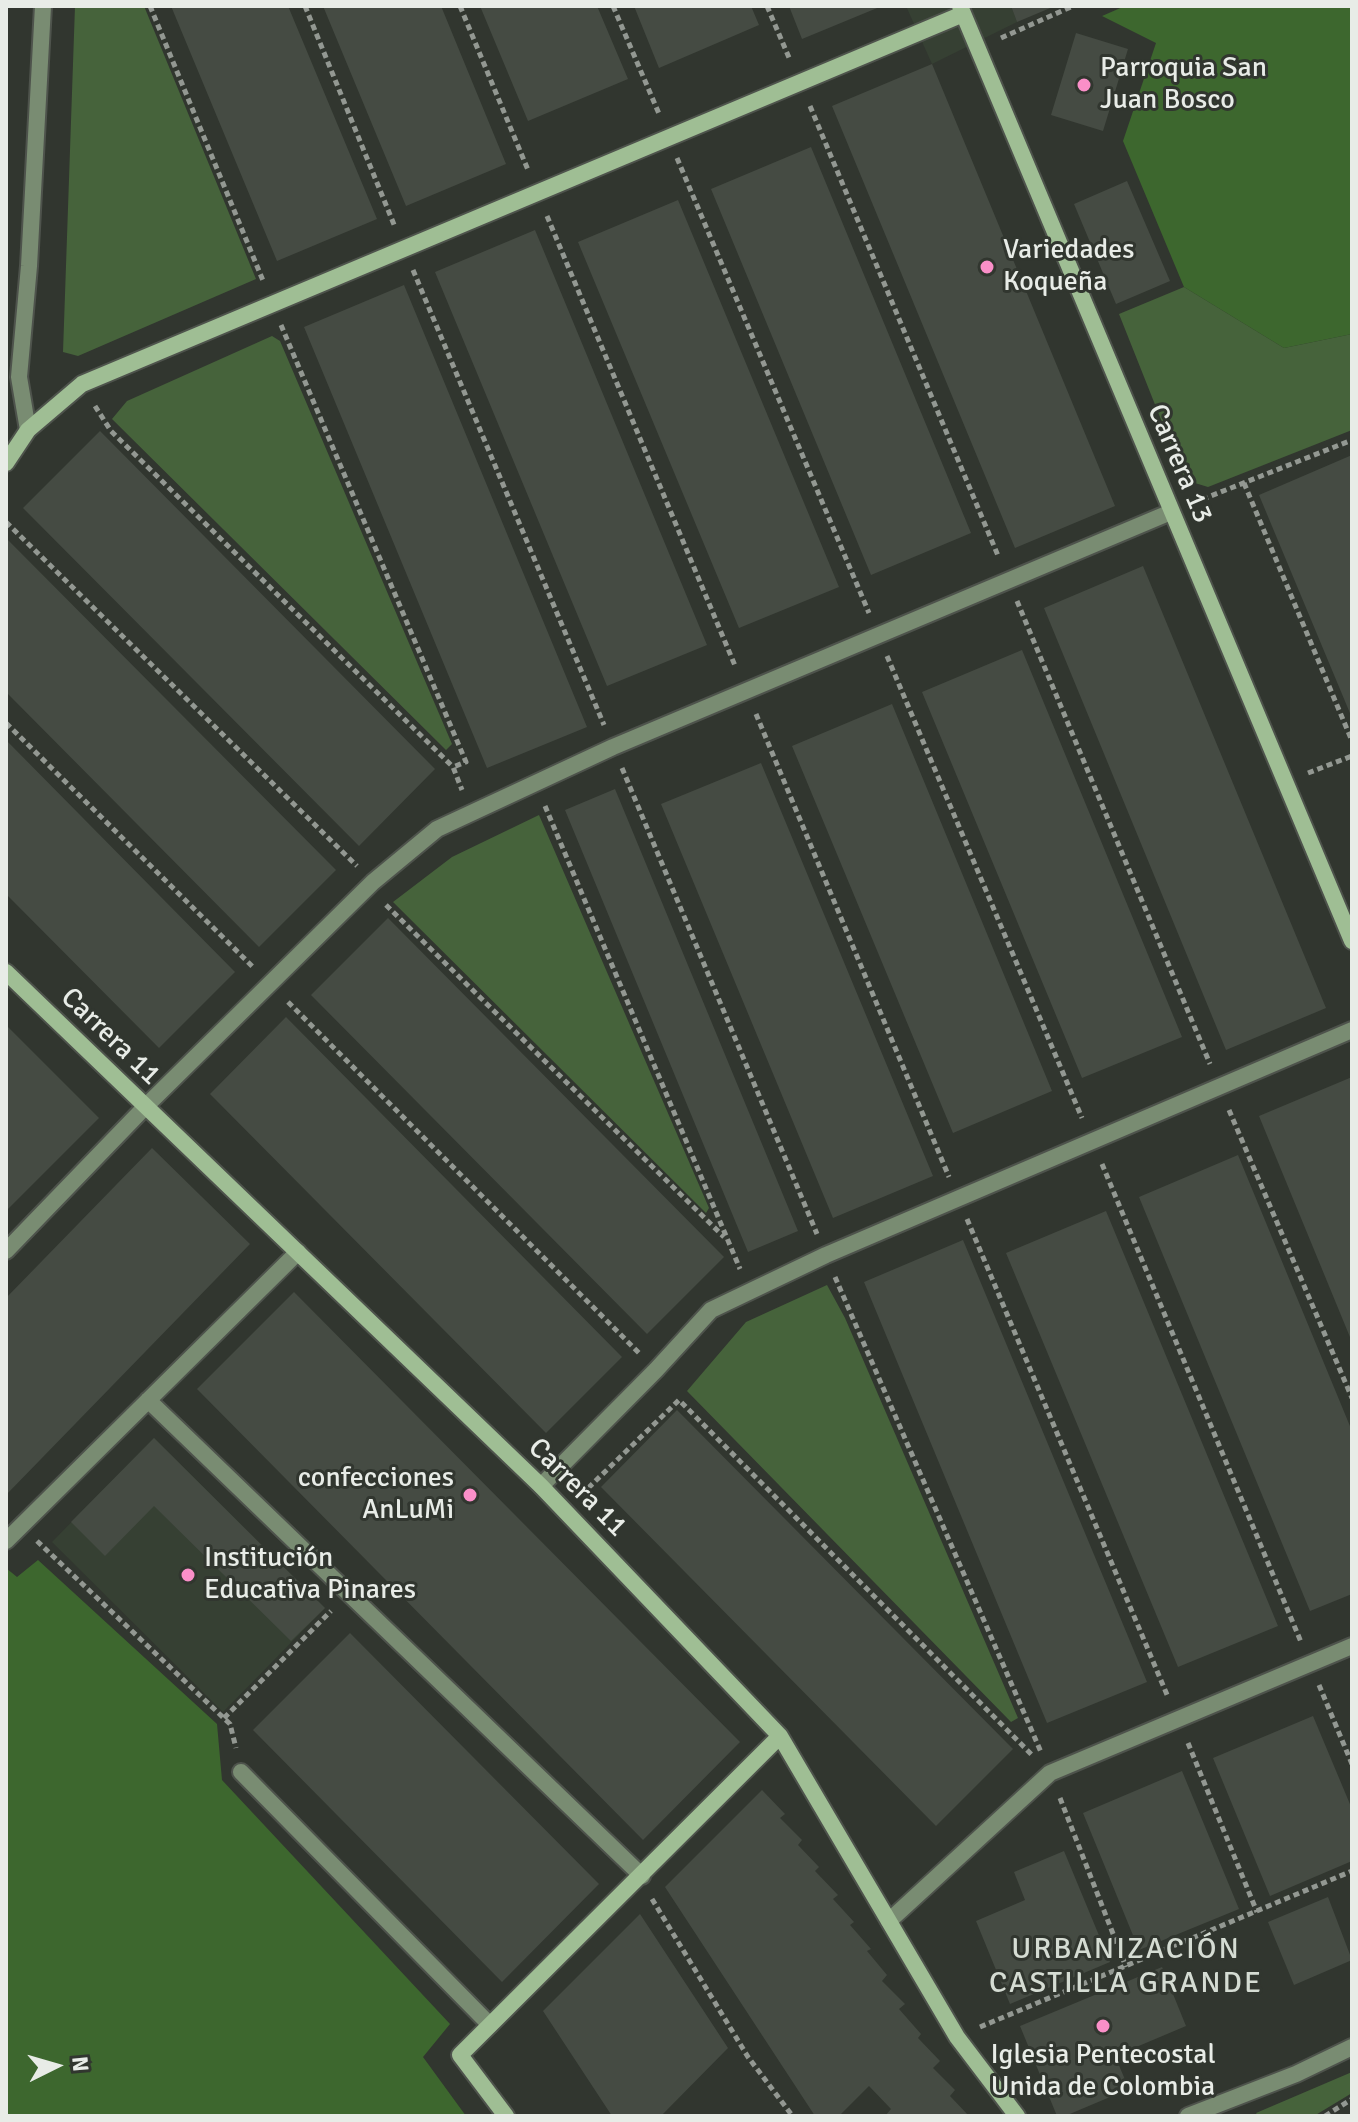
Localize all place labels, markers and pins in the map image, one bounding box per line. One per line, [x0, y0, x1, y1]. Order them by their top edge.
place label: Parroquia San Juan Bosco [1100, 52, 1267, 118]
marker: Parroquia San Juan Bosco [1075, 76, 1093, 94]
place label: Variedades Koqueña [1003, 234, 1135, 300]
marker: Variedades Koqueña [978, 258, 996, 276]
place label: confecciones AnLuMi [298, 1462, 454, 1528]
marker: confecciones AnLuMi [461, 1486, 479, 1504]
place label: Institución Educativa Pinares [204, 1542, 416, 1608]
marker: Institución Educativa Pinares [179, 1566, 197, 1584]
marker: Iglesia Pentecostal Unida de Colombia [1094, 2017, 1112, 2035]
place label: Iglesia Pentecostal Unida de Colombia [990, 2039, 1216, 2105]

